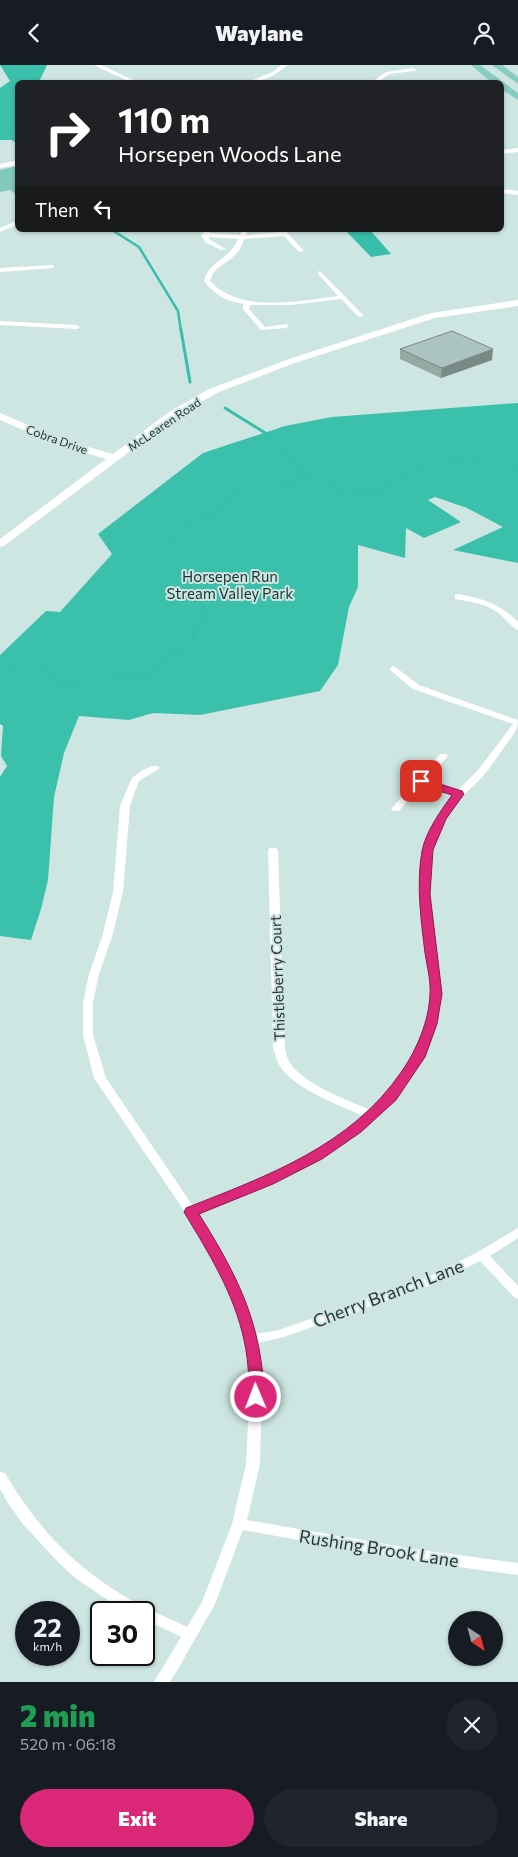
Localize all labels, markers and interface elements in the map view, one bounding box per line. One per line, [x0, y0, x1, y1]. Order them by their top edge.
icon: back [20, 19, 48, 47]
text: Waylane [215, 19, 303, 46]
icon: person [470, 19, 498, 47]
text: 110 m [118, 97, 210, 140]
icon: right [35, 100, 100, 165]
text: Horsepen Woods Lane [118, 140, 342, 167]
icon: left [89, 195, 117, 223]
text: Then [35, 198, 79, 221]
street label: McLearen Road [125, 394, 203, 454]
street label: Cobra Drive [24, 421, 90, 457]
park label: Horsepen Run Stream Valley Park [167, 567, 293, 602]
pin [400, 760, 442, 802]
icon: arrive [407, 767, 435, 795]
street label: Thistleberry Court [266, 915, 288, 1041]
street label: Cherry Branch Lane [309, 1254, 467, 1332]
position arrow [229, 1370, 281, 1422]
street label: Rushing Brook Lane [298, 1525, 460, 1571]
speed limit sign: 30 [90, 1601, 155, 1666]
north arrow [448, 1611, 502, 1666]
map controls [448, 1611, 503, 1666]
text: 22 [33, 1612, 62, 1642]
text: km/h [33, 1639, 62, 1653]
text: 2 min [20, 1696, 95, 1733]
button: close [446, 1699, 498, 1751]
text: 520 m · 06:18 [20, 1734, 116, 1753]
button: Exit [20, 1789, 254, 1847]
button: Share [264, 1789, 498, 1847]

